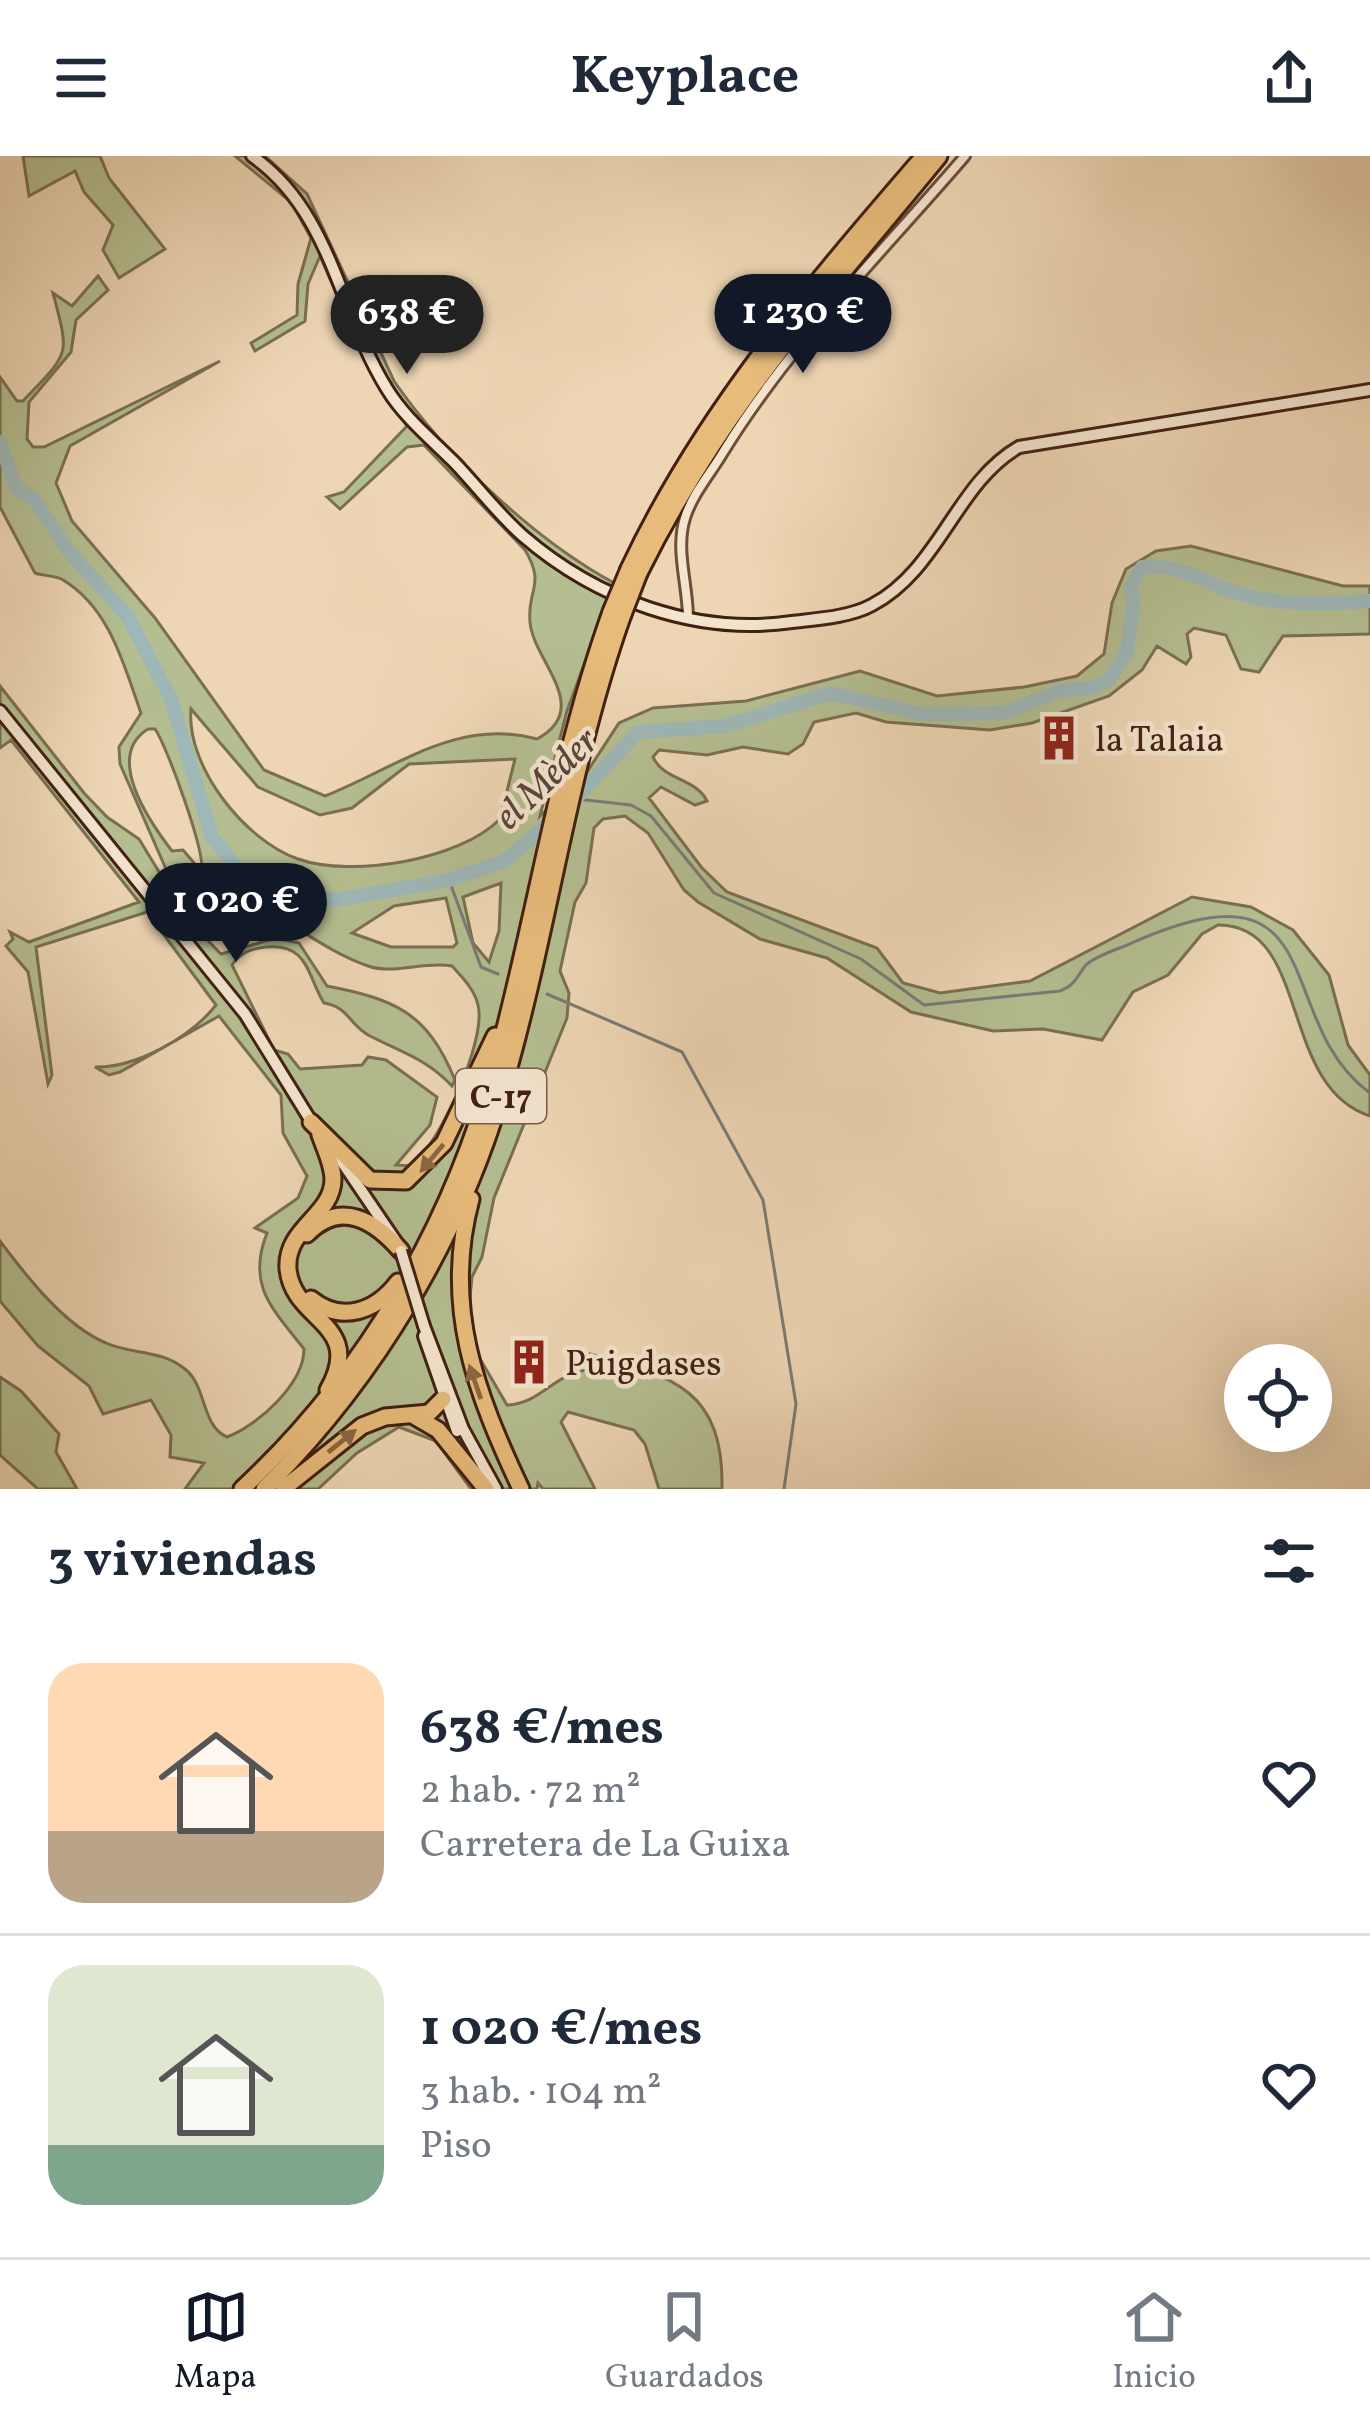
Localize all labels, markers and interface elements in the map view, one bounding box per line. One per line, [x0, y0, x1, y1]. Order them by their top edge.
text: Keyplace [571, 41, 799, 116]
icon: menu [48, 45, 114, 111]
icon: share [1256, 45, 1322, 111]
pin: 1 230 € [692, 274, 914, 376]
pin: 638 € [323, 275, 491, 377]
text: 1 230 € [741, 286, 865, 340]
text: 638 € [358, 287, 456, 341]
building icon: la Talaia [1034, 713, 1084, 763]
water label: el Mèder [484, 716, 612, 843]
place label: la Talaia [1095, 717, 1224, 767]
pin: 1 020 € [125, 863, 347, 965]
text: 1 020 € [172, 875, 300, 929]
road number: C-17 [456, 1069, 546, 1123]
one-way arrow [419, 1142, 445, 1172]
building icon: Puigdases [504, 1337, 554, 1387]
place label: Puigdases [565, 1341, 722, 1391]
map controls [1224, 1344, 1332, 1452]
button: locate [1224, 1344, 1332, 1452]
one-way arrow [465, 1363, 484, 1399]
one-way arrow [326, 1429, 357, 1454]
text: 3 viviendas [48, 1526, 317, 1597]
icon: filters [1256, 1528, 1322, 1594]
text: 638 €/mes [420, 1694, 664, 1765]
icon: home [144, 1711, 288, 1855]
icon: heart [1256, 1750, 1322, 1816]
text: 2 hab. · 72 m² [420, 1765, 641, 1819]
text: Carretera de La Guixa [420, 1819, 791, 1873]
text: 1 020 €/mes [420, 1995, 702, 2066]
icon: home [144, 2013, 288, 2157]
icon: heart [1256, 2052, 1322, 2118]
text: 3 hab. · 104 m² [420, 2066, 662, 2120]
text: Piso [420, 2120, 492, 2174]
tab: Mapa [174, 2284, 257, 2402]
tab: Guardados [605, 2284, 764, 2402]
tab: Inicio [1112, 2284, 1196, 2402]

